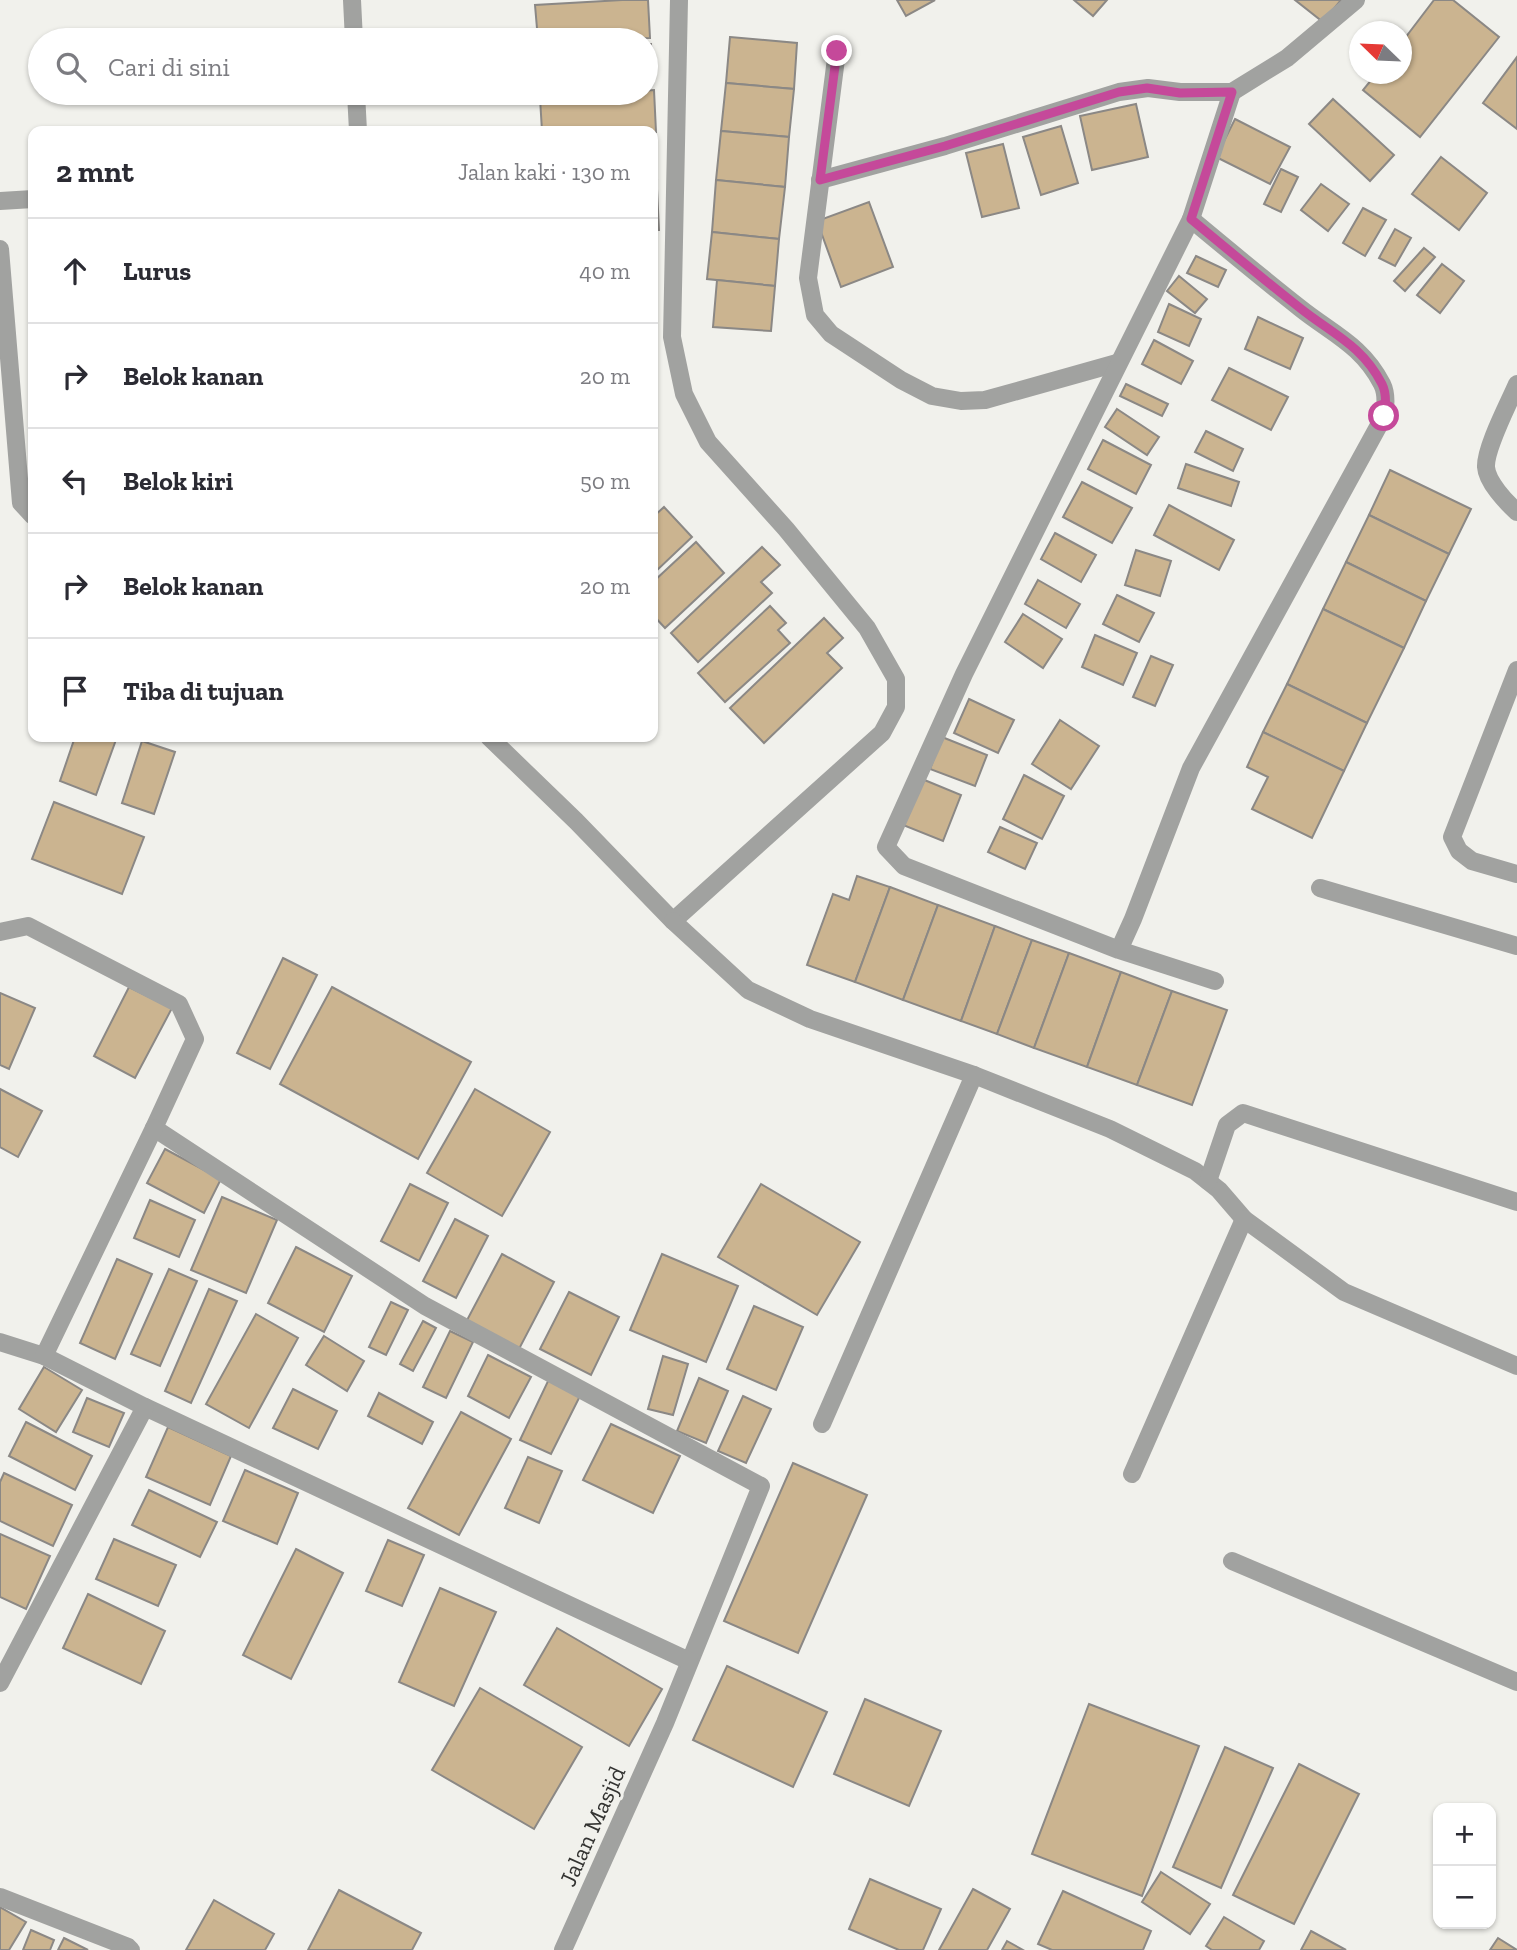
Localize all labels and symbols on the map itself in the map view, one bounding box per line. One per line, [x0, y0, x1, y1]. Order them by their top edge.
north arrow [1349, 21, 1412, 84]
route end [821, 35, 852, 66]
route start [1368, 400, 1399, 431]
street label: Jalan Masjid [553, 1762, 631, 1890]

